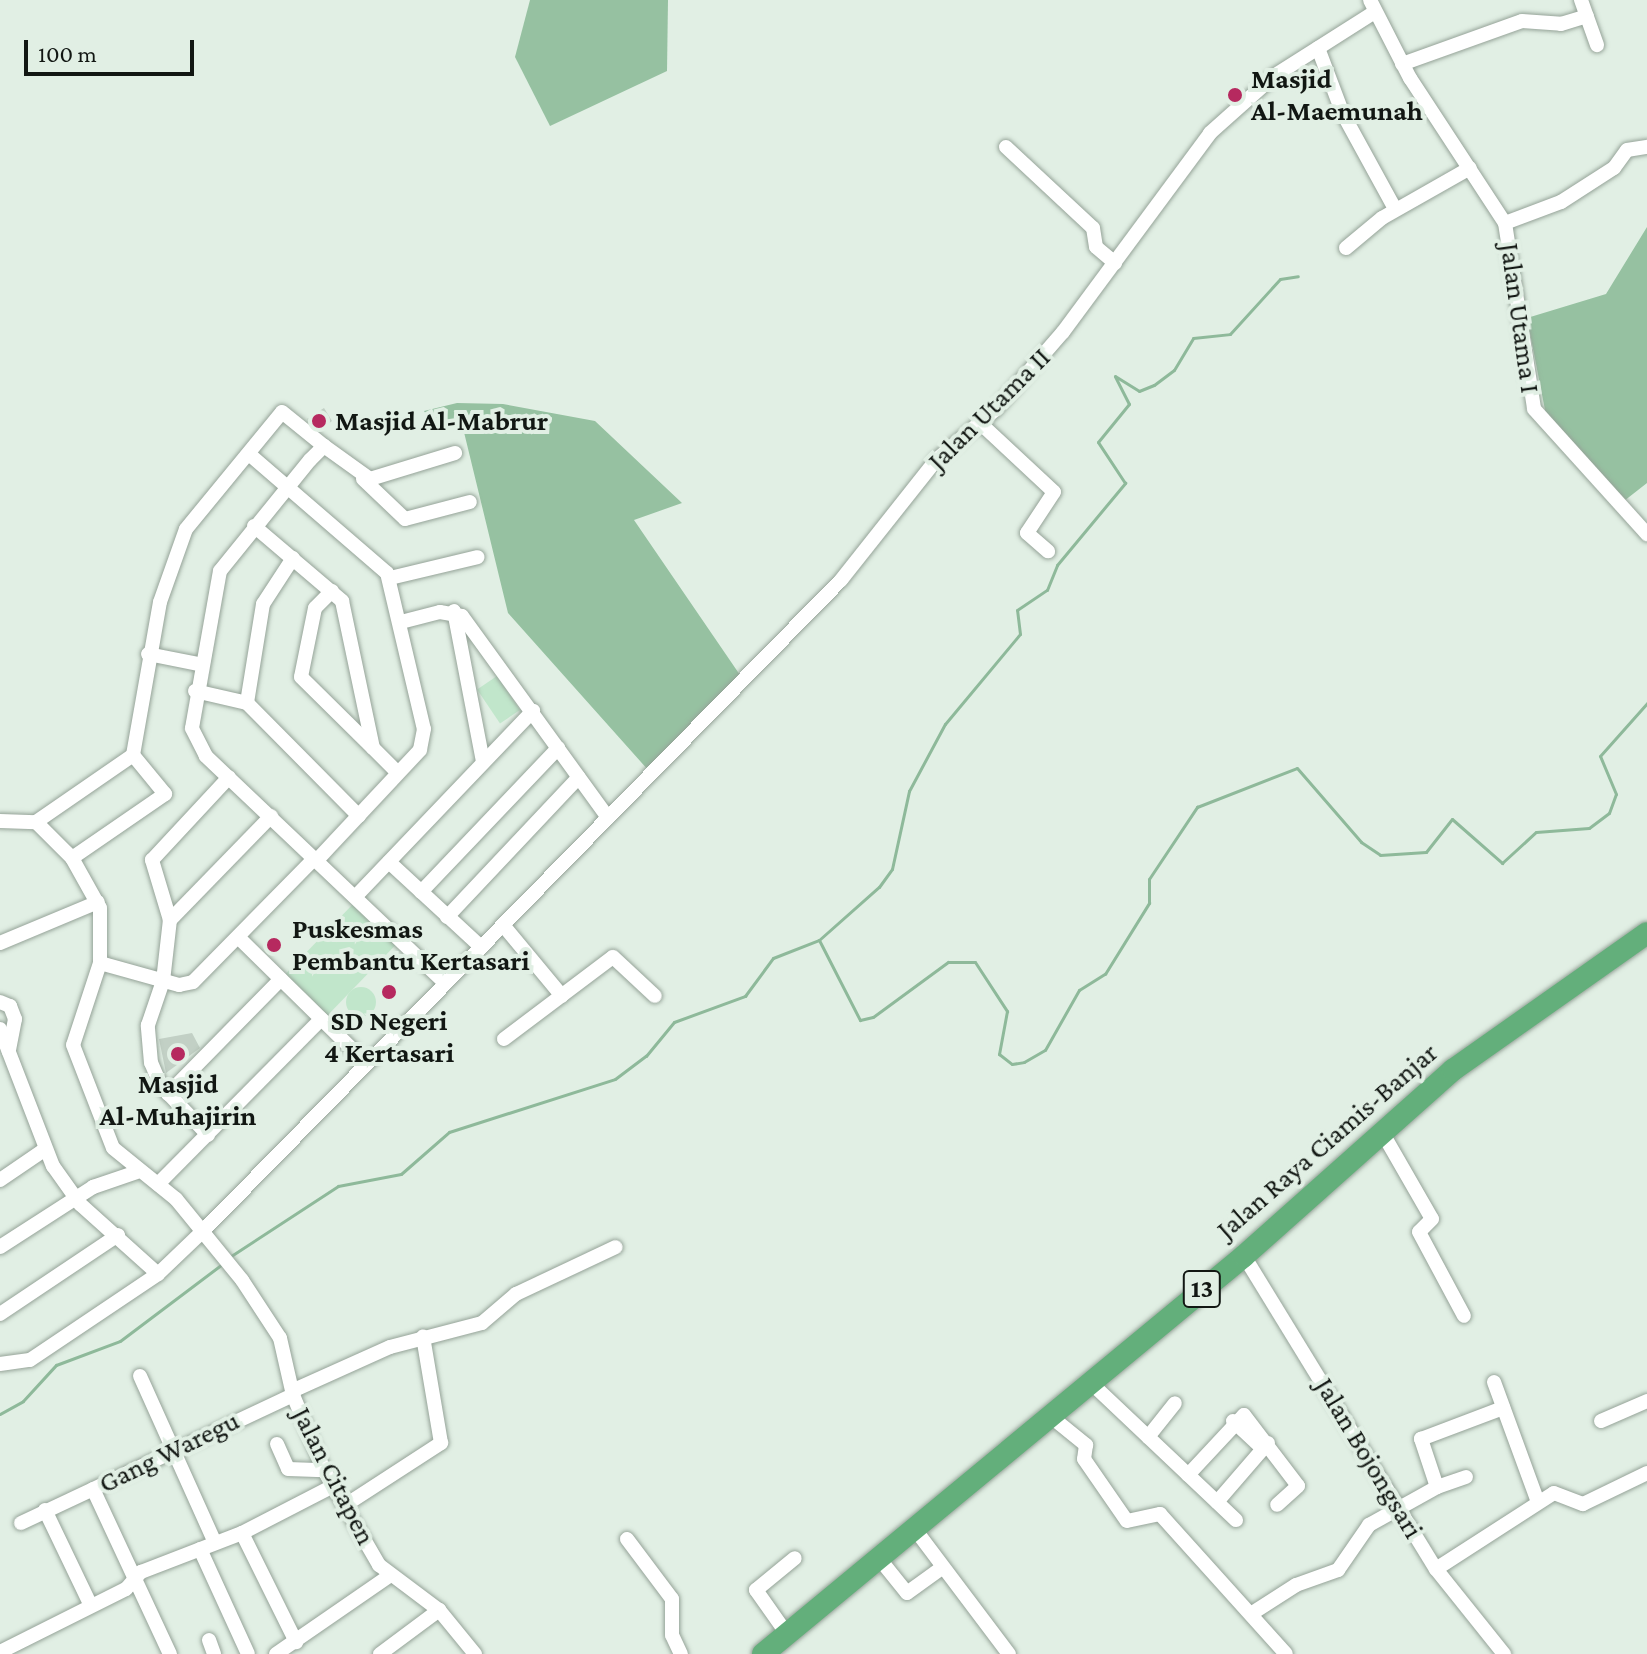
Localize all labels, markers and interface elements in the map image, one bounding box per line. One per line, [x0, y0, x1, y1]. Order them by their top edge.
scale bar [28, 24, 198, 74]
text: 100 m [38, 40, 97, 67]
place label: Masjid Al-Maemunah [1251, 62, 1423, 128]
marker: Masjid Al-Maemunah [1226, 86, 1244, 104]
street label: Jalan Utama I [1493, 241, 1547, 395]
street label: Jalan Utama II [921, 341, 1057, 477]
place label: Masjid Al-Mabrur [335, 404, 548, 438]
marker: Masjid Al-Mabrur [310, 412, 328, 430]
place label: Puskesmas Pembantu Kertasari [292, 912, 530, 978]
marker: Puskesmas Pembantu Kertasari [263, 934, 285, 956]
marker: SD Negeri 4 Kertasari [380, 983, 398, 1001]
place label: SD Negeri 4 Kertasari [324, 1004, 454, 1070]
street label: Jalan Raya Ciamis-Banjar [1210, 1036, 1444, 1246]
marker: Masjid Al-Muhajirin [169, 1045, 187, 1063]
place label: Masjid Al-Muhajirin [100, 1067, 256, 1133]
road number: 13 [1182, 1267, 1222, 1311]
street label: Jalan Bojongsari [1308, 1372, 1430, 1544]
street label: Jalan Citapen [285, 1402, 383, 1550]
street label: Gang Waregu [93, 1404, 245, 1500]

